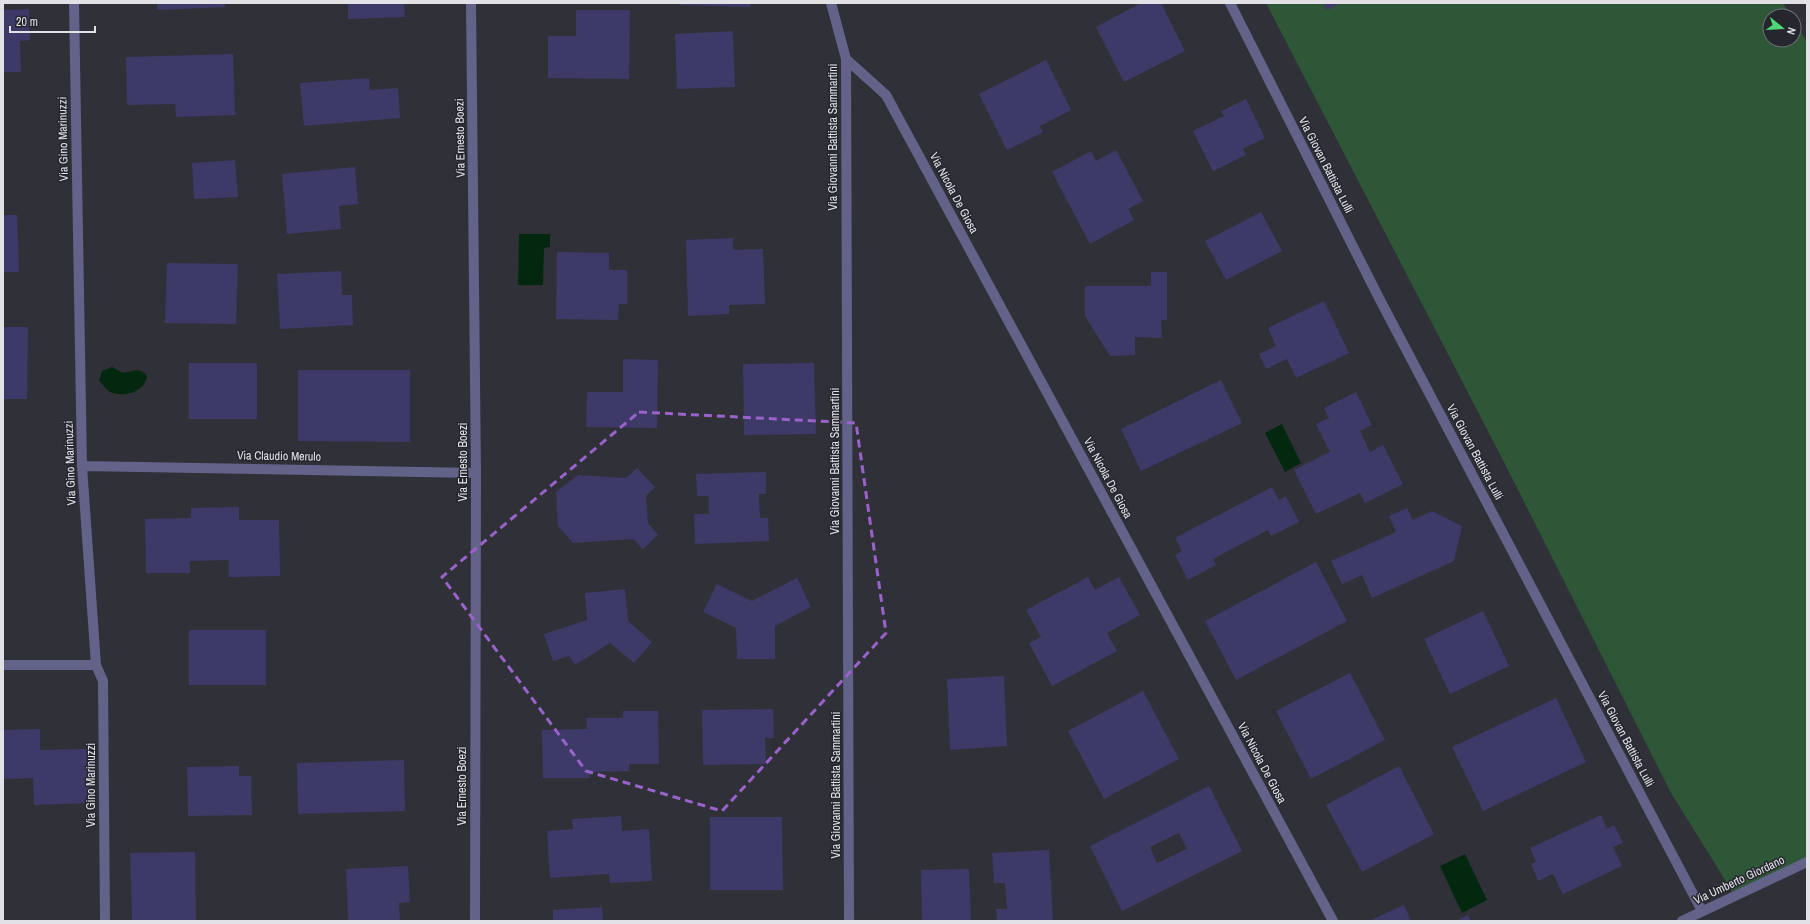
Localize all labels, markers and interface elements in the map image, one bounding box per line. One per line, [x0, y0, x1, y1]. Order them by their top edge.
scale bar [10, 8, 95, 34]
north arrow [1762, 8, 1802, 48]
text: 20 m [16, 14, 38, 30]
text: N [1784, 26, 1799, 36]
street label: Via Giovanni Battista Sammartini [825, 64, 841, 210]
street label: Via Gino Marinuzzi [54, 97, 72, 181]
street label: Via Ernesto Boezi [451, 98, 469, 178]
street label: Via Giovan Battista Lulli [1295, 114, 1357, 216]
street label: Via Nicola De Giosa [926, 150, 982, 237]
street label: Via Giovanni Battista Sammartini [827, 388, 843, 534]
street label: Via Giovan Battista Lulli [1443, 401, 1507, 503]
street label: Via Gino Marinuzzi [61, 420, 79, 506]
street label: Via Ernesto Boezi [455, 422, 471, 502]
street label: Via Nicola De Giosa [1080, 435, 1136, 522]
street label: Via Claudio Merulo [237, 447, 321, 465]
street label: Via Giovan Battista Lulli [1594, 688, 1658, 790]
street label: Via Giovanni Battista Sammartini [828, 712, 844, 858]
street label: Via Nicola De Giosa [1234, 720, 1290, 807]
street label: Via Gino Marinuzzi [83, 743, 99, 827]
street label: Via Ernesto Boezi [454, 746, 470, 826]
street label: Via Umberto Giordano [1691, 852, 1787, 908]

